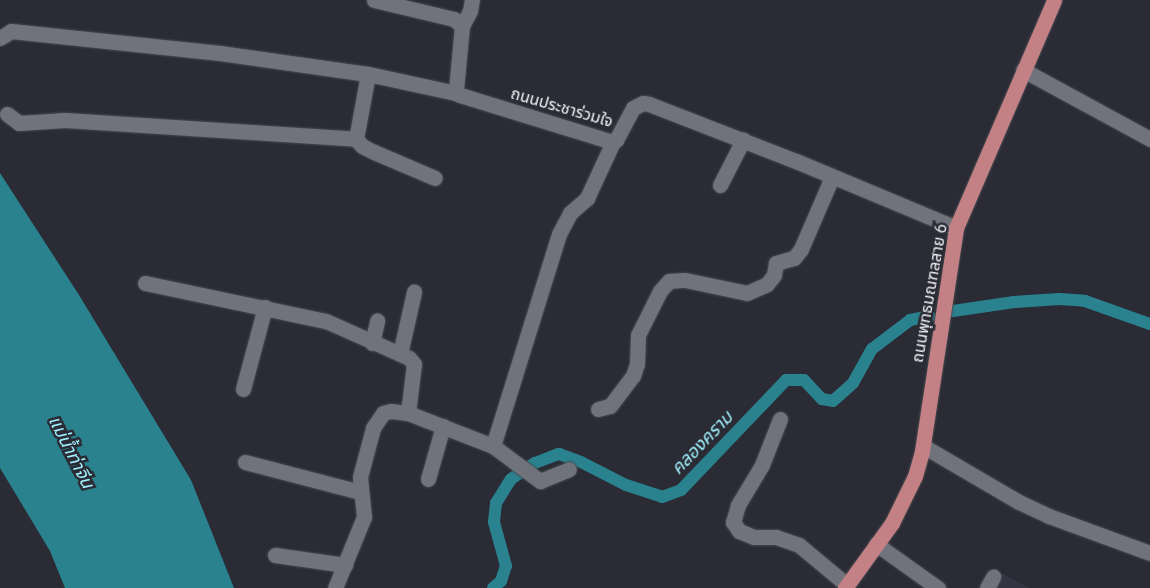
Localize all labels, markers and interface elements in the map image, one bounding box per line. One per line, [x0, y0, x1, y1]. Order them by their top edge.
street label: ถนนประชาร่วมใจ [509, 83, 615, 131]
street label: ถนนพุทธมณฑลสาย 6 [907, 222, 951, 364]
water label: คลองคราม [667, 407, 737, 479]
water label: แม่น้ำท่าจีน [44, 412, 98, 492]

